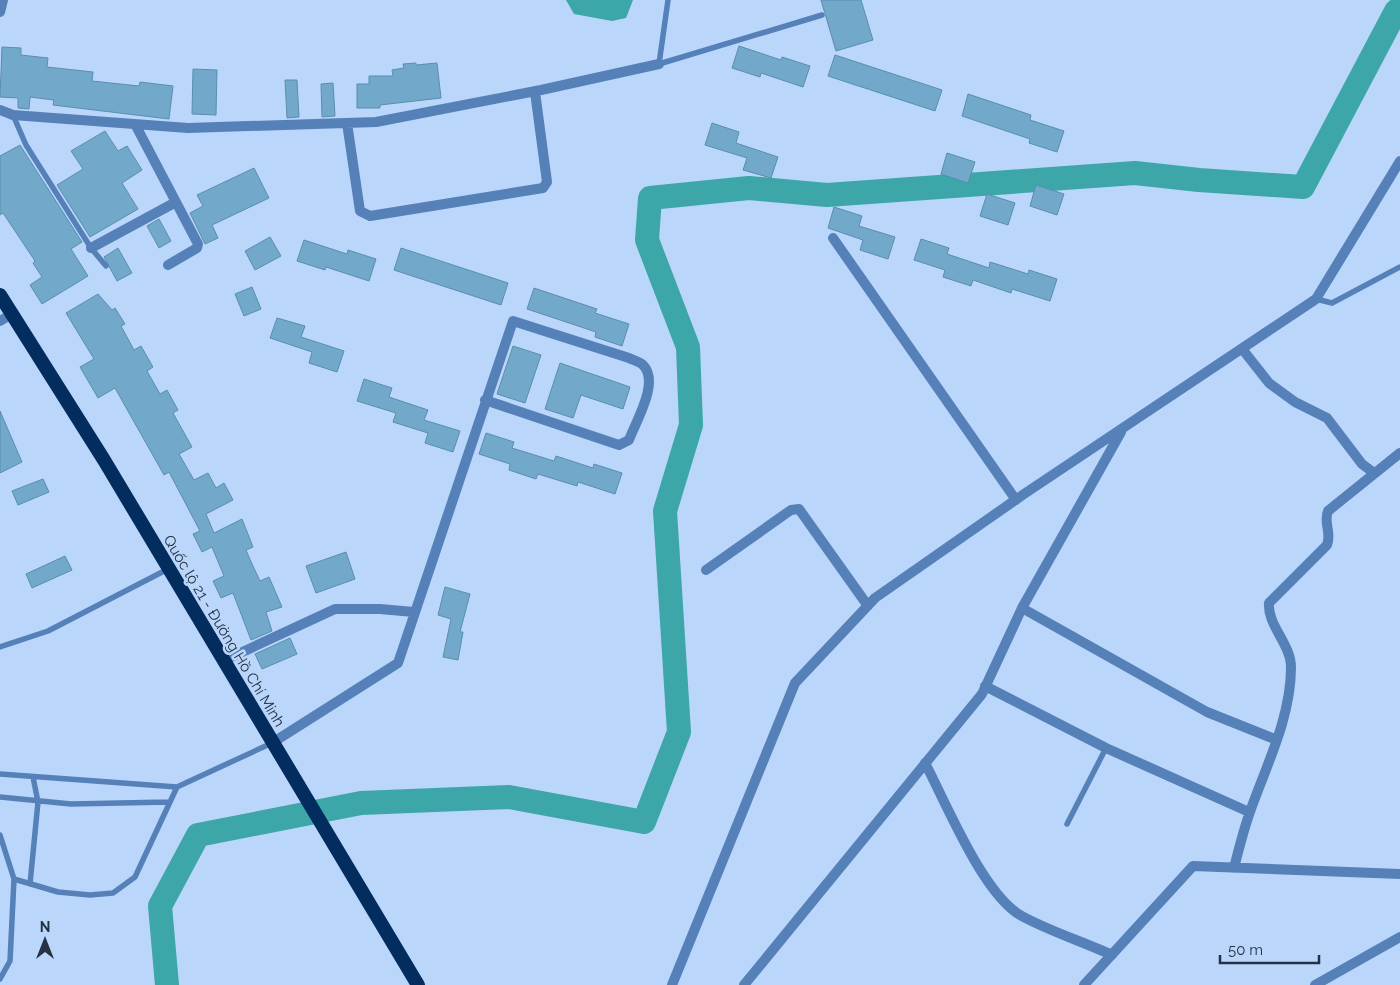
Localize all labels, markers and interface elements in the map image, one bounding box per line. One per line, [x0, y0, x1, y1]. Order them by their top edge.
street label: Quốc lộ 21 - Đường Hồ Chí Minh [159, 532, 289, 730]
north arrow [20, 915, 70, 965]
text: N [40, 919, 50, 935]
scale bar [1220, 932, 1319, 964]
text: 50 m [1228, 941, 1263, 959]

